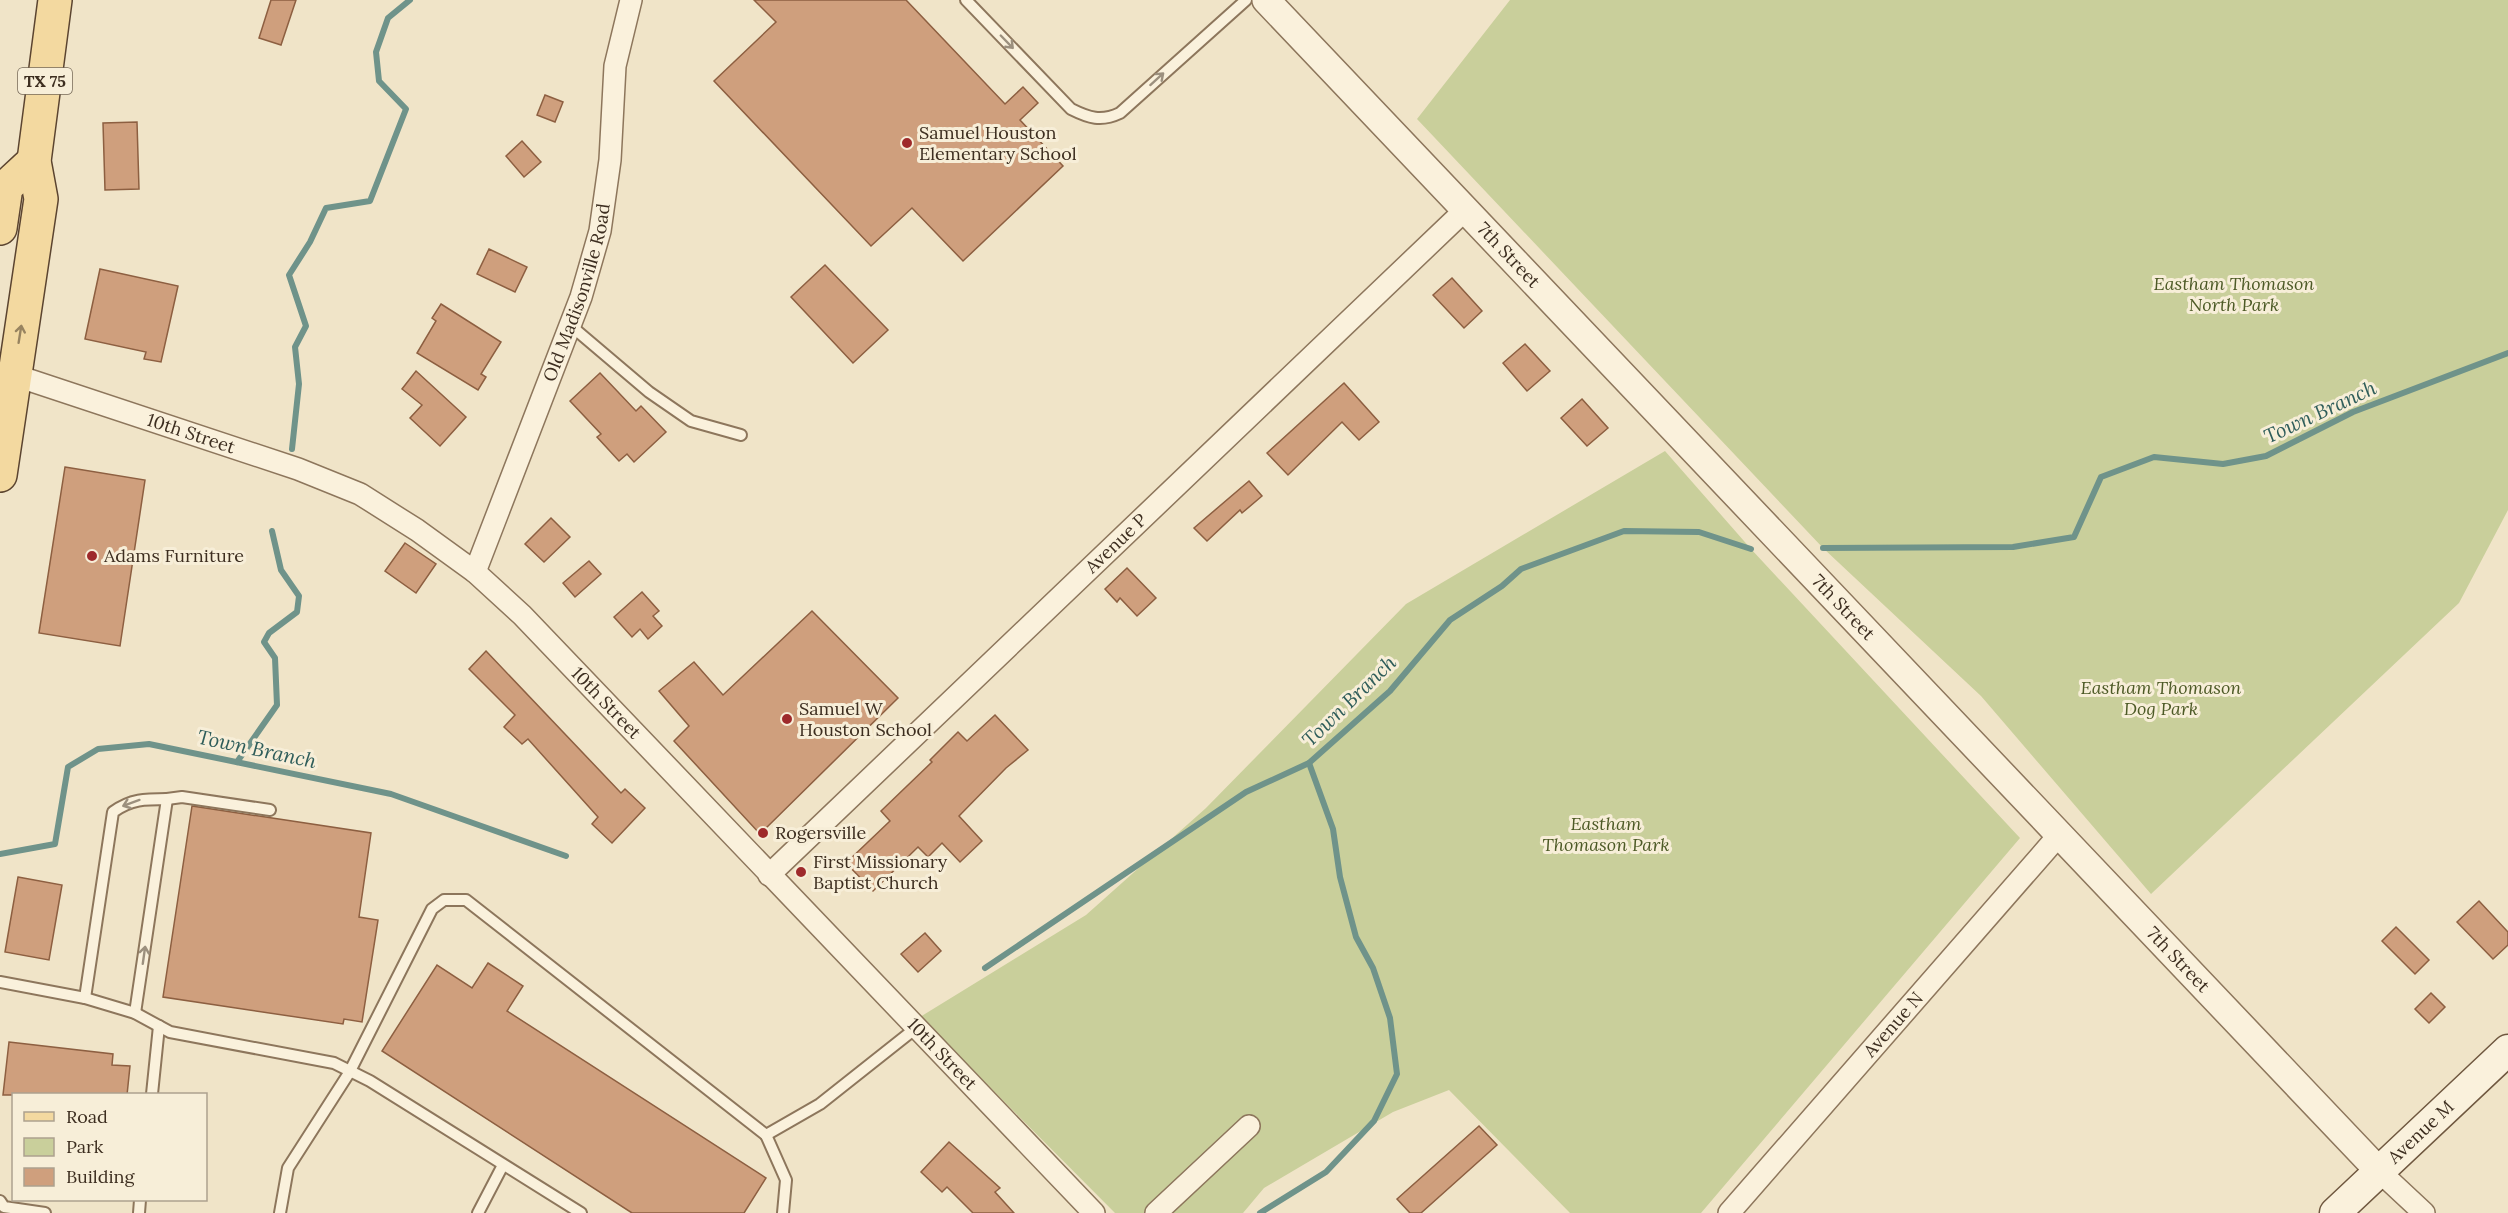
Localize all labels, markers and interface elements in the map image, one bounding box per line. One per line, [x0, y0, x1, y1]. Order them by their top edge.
one-way arrow [999, 35, 1014, 50]
road number: TX 75 [18, 68, 72, 94]
one-way arrow [1149, 72, 1164, 86]
place label: Samuel Houston Elementary School [919, 121, 1077, 165]
marker: Samuel Houston Elementary School [900, 136, 914, 150]
street label: Old Madisonville Road [538, 202, 615, 385]
street label: 7th Street [1472, 217, 1545, 292]
park label: Eastham Thomason North Park [2154, 272, 2314, 316]
one-way arrow [15, 325, 26, 344]
water label: Town Branch [2260, 374, 2380, 448]
street label: 10th Street [144, 408, 238, 458]
street label: Avenue P [1079, 508, 1151, 579]
place label: Adams Furniture [103, 544, 244, 567]
marker: Adams Furniture [85, 549, 99, 563]
street label: 7th Street [1807, 569, 1880, 645]
water label: Town Branch [1296, 649, 1401, 752]
street label: 10th Street [567, 662, 646, 744]
park label: Eastham Thomason Dog Park [2081, 676, 2241, 720]
place label: Samuel W Houston School [799, 697, 932, 741]
marker: Samuel W Houston School [780, 712, 794, 726]
water label: Town Branch [195, 724, 319, 773]
one-way arrow [122, 798, 140, 809]
park label: Eastham Thomason Park [1542, 812, 1670, 856]
place label: Rogersville [775, 821, 866, 844]
marker: Rogersville [756, 826, 770, 840]
place label: First Missionary Baptist Church [813, 850, 948, 894]
marker: First Missionary Baptist Church [794, 865, 808, 879]
street label: 7th Street [2142, 922, 2215, 997]
one-way arrow [139, 946, 150, 966]
street label: Avenue N [1858, 987, 1928, 1063]
street label: 10th Street [903, 1013, 982, 1095]
legend [12, 1093, 207, 1201]
street label: Avenue M [2382, 1095, 2458, 1169]
text: Road [66, 1105, 108, 1128]
text: Park [66, 1135, 104, 1158]
text: Building [66, 1165, 136, 1188]

